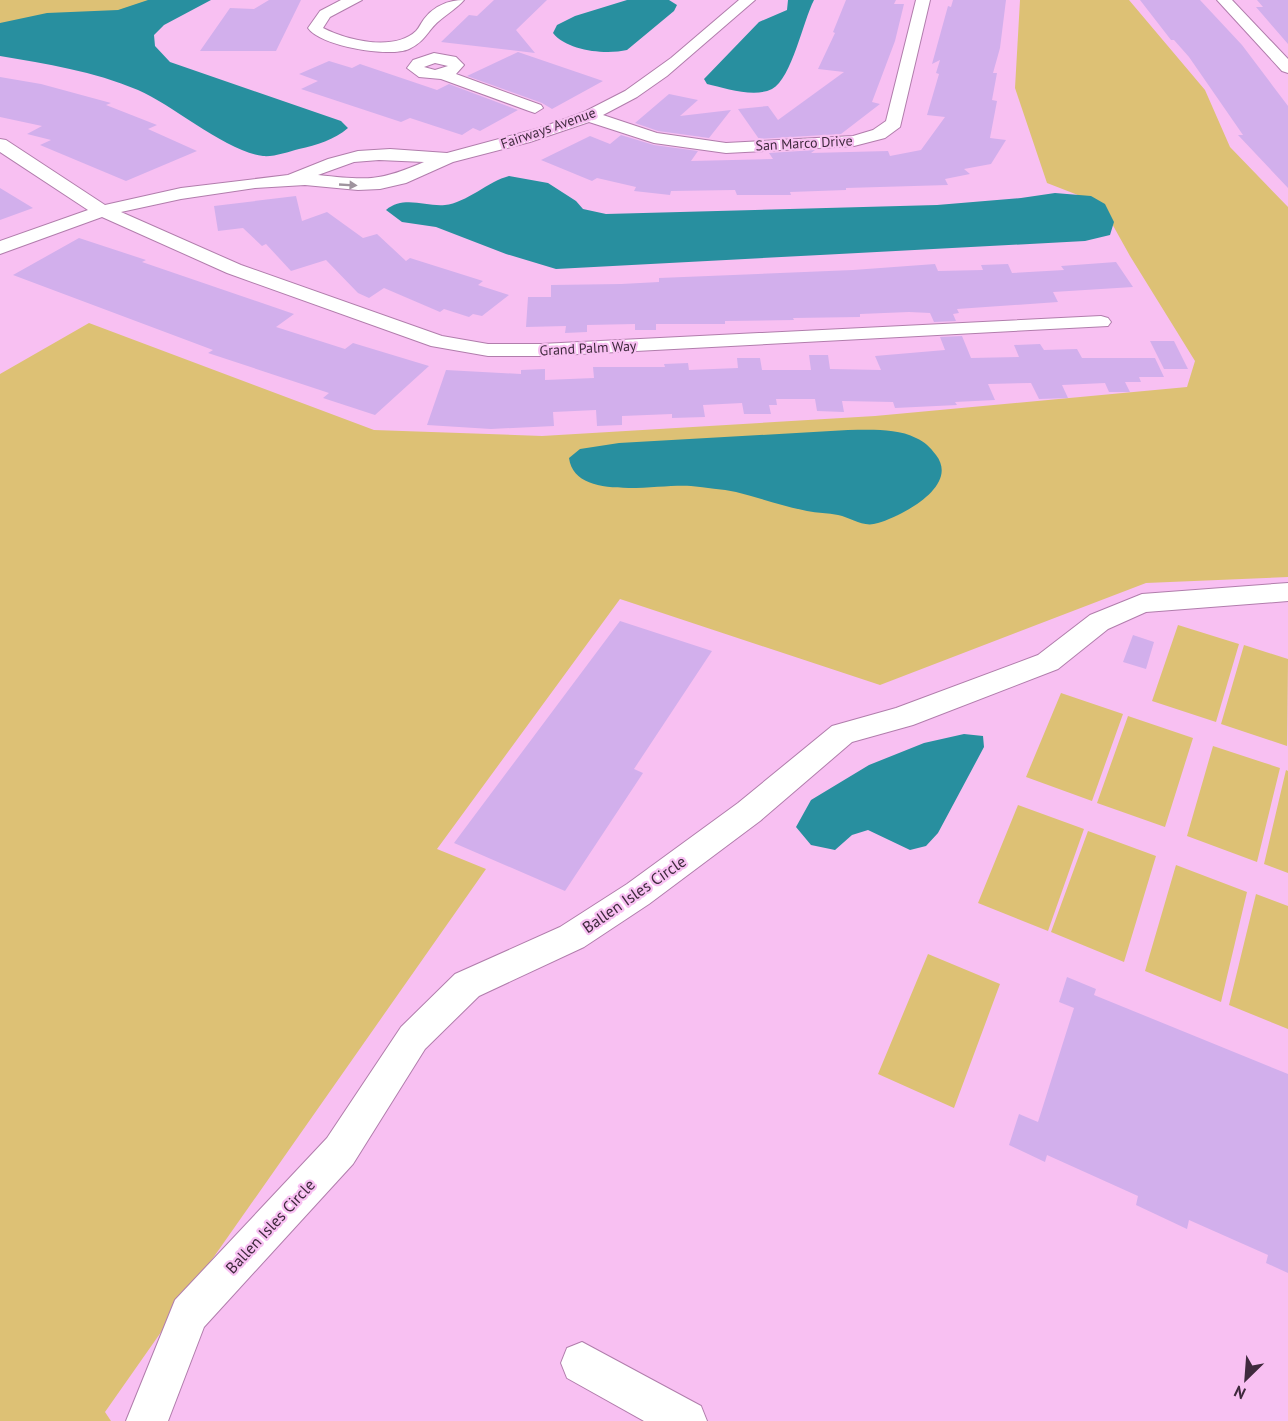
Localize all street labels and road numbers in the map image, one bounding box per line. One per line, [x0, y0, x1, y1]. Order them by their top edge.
street label: Fairways Avenue [498, 103, 598, 153]
street label: San Marco Drive [755, 131, 853, 155]
street label: Grand Palm Way [539, 336, 637, 360]
street label: Ballen Isles Circle [578, 851, 690, 937]
street label: Ballen Isles Circle [221, 1175, 319, 1277]

